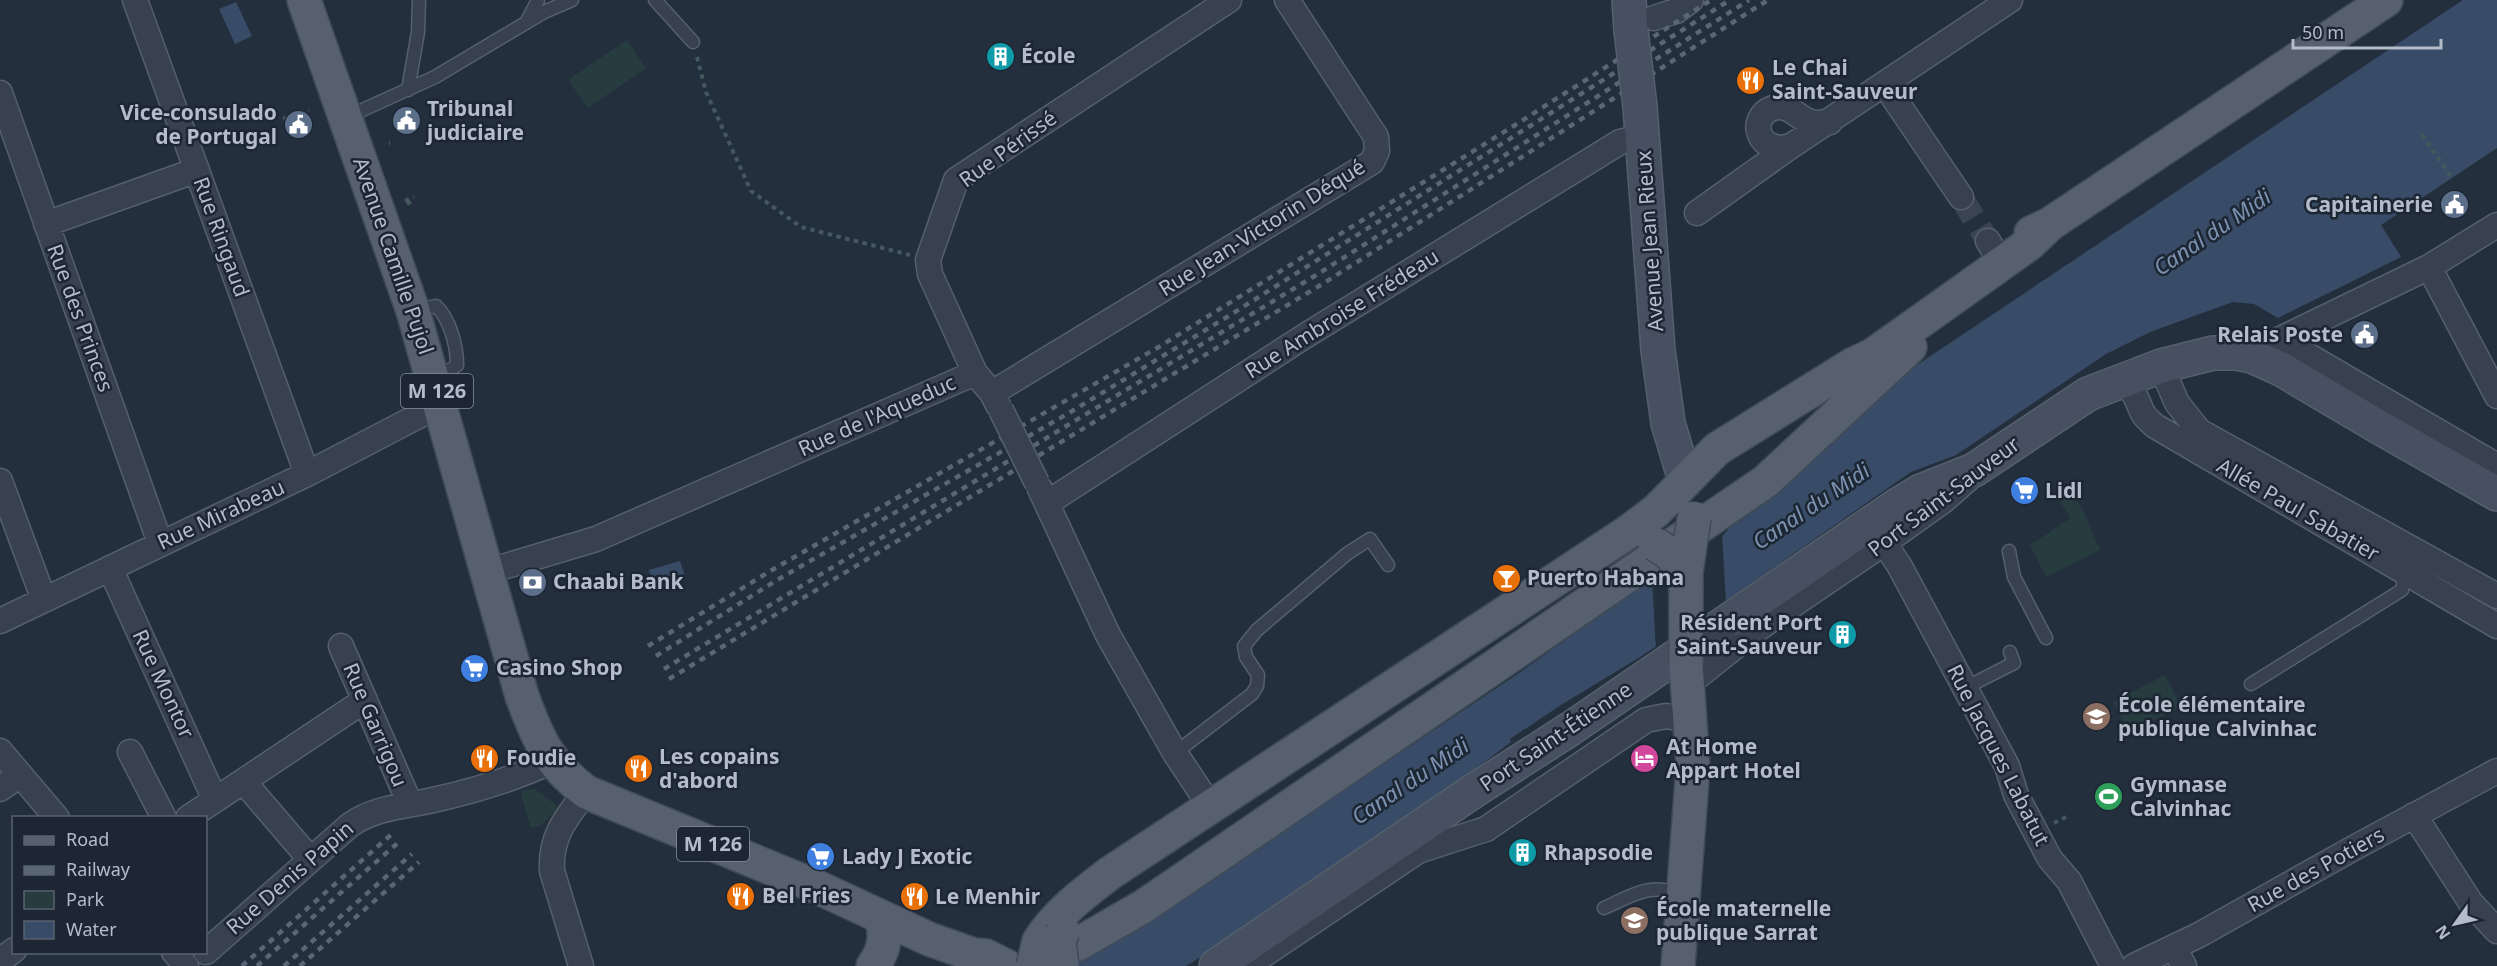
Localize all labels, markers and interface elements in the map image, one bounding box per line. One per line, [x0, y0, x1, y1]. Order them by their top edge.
scale bar [2293, 12, 2442, 50]
text: 50 m [2302, 20, 2344, 44]
building icon: École [984, 40, 1016, 72]
place label: École [1021, 41, 1076, 69]
place label: Le Chai Saint-Sauveur [1772, 53, 1918, 105]
restaurant icon: Le Chai Saint-Sauveur [1735, 64, 1767, 96]
place label: Tribunal judiciaire [425, 94, 524, 146]
place label: Vice-consulado de Portugal [120, 98, 277, 150]
street label: Rue Périssé [953, 103, 1062, 193]
public building icon: Tribunal judiciaire [390, 105, 422, 137]
public building icon: Vice-consulado de Portugal [282, 109, 314, 141]
street label: Avenue Jean Rieux [1629, 150, 1669, 333]
street label: Rue Jean-Victorin Déqué [1153, 152, 1370, 302]
street label: Avenue Camille Pujol [347, 153, 441, 358]
street label: Rue Ringaud [187, 173, 257, 300]
water label: Canal du Midi [2147, 181, 2276, 282]
public building icon: Capitainerie [2438, 189, 2470, 221]
place label: Capitainerie [2305, 190, 2433, 218]
street label: Rue des Princes [41, 240, 121, 395]
street label: Rue Ambroise Frédeau [1239, 242, 1444, 384]
public building icon: Relais Poste [2348, 319, 2380, 351]
place label: Relais Poste [2217, 320, 2343, 348]
street label: Rue de l'Aqueduc [794, 368, 960, 462]
road number: M 126 [401, 374, 473, 408]
street label: Port Saint-Sauveur [1862, 430, 2025, 563]
street label: Allée Paul Sabatier [2212, 451, 2385, 567]
water label: Canal du Midi [1746, 455, 1875, 556]
street label: Rue Mirabeau [152, 472, 289, 556]
supermarket icon: Lidl [2008, 475, 2040, 507]
place label: Lidl [2045, 476, 2083, 504]
bar icon: Puerto Habana [1490, 562, 1522, 594]
place label: Puerto Habana [1527, 563, 1684, 591]
bank icon: Chaabi Bank [516, 566, 548, 598]
place label: Chaabi Bank [553, 567, 684, 595]
place label: Résident Port Saint-Sauveur [1677, 608, 1823, 660]
building icon: Résident Port Saint-Sauveur [1827, 619, 1859, 651]
street label: Rue Montor [126, 625, 201, 743]
supermarket icon: Casino Shop [459, 652, 491, 684]
place label: Casino Shop [496, 653, 623, 681]
street label: Rue Garrigou [337, 658, 415, 791]
street label: Rue Jacques Labatut [1941, 659, 2057, 850]
street label: Port Saint-Étienne [1474, 675, 1637, 797]
place label: École élémentaire publique Calvinhac [2118, 690, 2317, 742]
school or university icon: École élémentaire publique Calvinhac [2081, 701, 2113, 733]
water label: Canal du Midi [1345, 730, 1474, 831]
place label: At Home Appart Hotel [1666, 732, 1801, 784]
restaurant icon: Foudie [469, 742, 501, 774]
place label: Les copains d'abord [659, 742, 780, 794]
place label: Foudie [506, 743, 576, 771]
hotel icon: At Home Appart Hotel [1629, 743, 1661, 775]
restaurant icon: Les copains d'abord [622, 753, 654, 785]
place label: Gymnase Calvinhac [2130, 770, 2231, 822]
sports icon: Gymnase Calvinhac [2093, 781, 2125, 813]
street label: Rue Denis Papin [220, 814, 359, 940]
legend [12, 816, 207, 954]
street label: Rue des Potiers [2242, 820, 2389, 918]
text: Road [66, 827, 109, 851]
road number: M 126 [677, 827, 749, 861]
building icon: Rhapsodie [1507, 837, 1539, 869]
place label: Rhapsodie [1544, 838, 1653, 866]
supermarket icon: Lady J Exotic [805, 841, 837, 873]
place label: Lady J Exotic [842, 842, 972, 870]
text: Railway [66, 857, 131, 881]
restaurant icon: Bel Fries [725, 880, 757, 912]
place label: Bel Fries [762, 881, 851, 909]
restaurant icon: Le Menhir [898, 881, 930, 913]
place label: Le Menhir [935, 882, 1041, 910]
text: Park [66, 887, 104, 911]
place label: École maternelle publique Sarrat [1656, 894, 1831, 946]
north arrow [2425, 894, 2485, 954]
school or university icon: École maternelle publique Sarrat [1619, 905, 1651, 937]
text: Water [66, 917, 117, 941]
text: N [2430, 921, 2455, 944]

